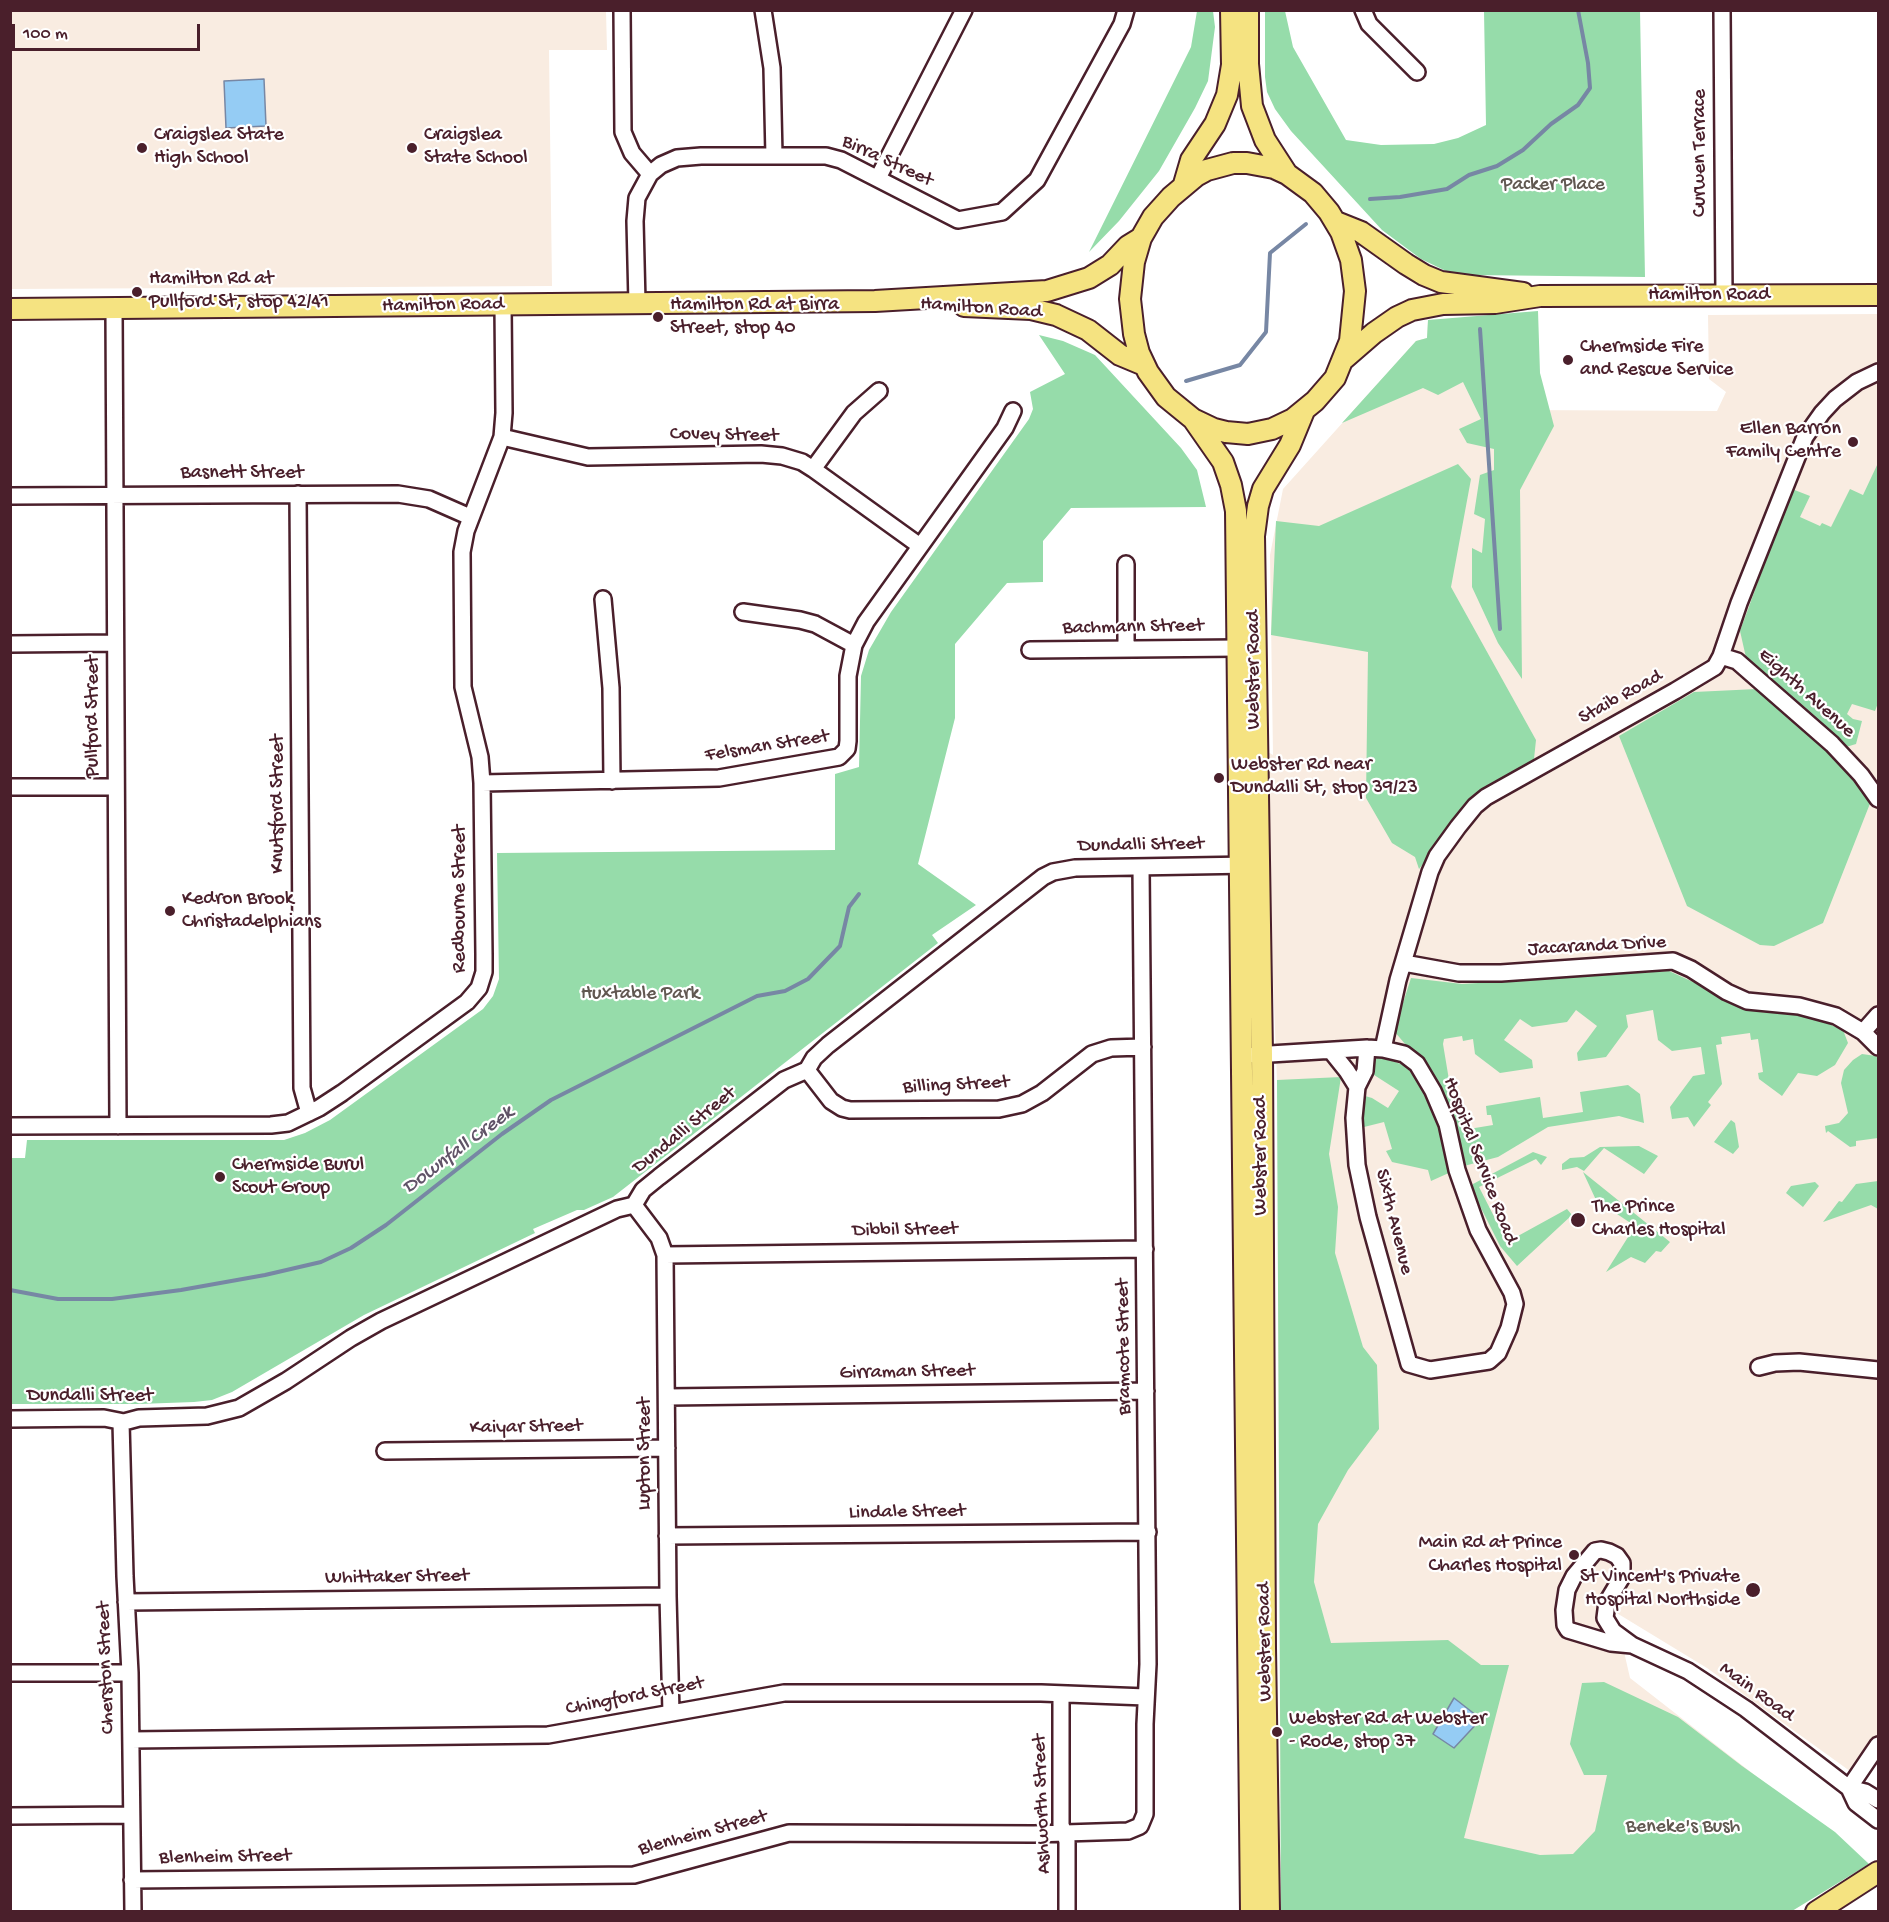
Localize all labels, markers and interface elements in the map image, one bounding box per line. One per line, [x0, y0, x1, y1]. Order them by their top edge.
scale bar [15, 12, 202, 50]
text: 100 m [23, 24, 68, 45]
street label: Curwen Terrace [1689, 89, 1713, 217]
place label: Craigslea State High School [154, 124, 284, 171]
place label: Craigslea State School [424, 124, 528, 171]
street label: Birra Street [838, 130, 936, 194]
marker: Craigslea State High School [135, 141, 149, 155]
marker: Craigslea State School [405, 141, 419, 155]
park label: Packer Place [1501, 174, 1605, 198]
place label: Hamilton Rd at Pullford St, stop 42/41 [149, 268, 329, 315]
street label: Hamilton Road [1648, 284, 1770, 308]
marker: Hamilton Rd at Pullford St, stop 42/41 [130, 285, 144, 299]
street label: Hamilton Road [382, 293, 504, 319]
street label: Hamilton Road [919, 293, 1043, 325]
place label: Hamilton Rd at Birra Street, stop 40 [670, 294, 839, 341]
marker: Hamilton Rd at Birra Street, stop 40 [651, 310, 665, 324]
place label: Chermside Fire and Rescue Service [1580, 336, 1733, 383]
marker: Chermside Fire and Rescue Service [1561, 353, 1575, 367]
place label: Ellen Barron Family Centre [1726, 418, 1841, 465]
street label: Covey Street [670, 423, 778, 449]
marker: Ellen Barron Family Centre [1846, 435, 1860, 449]
street label: Basnett Street [181, 462, 303, 486]
street label: Webster Road [1243, 610, 1267, 730]
street label: Bachmann Street [1062, 615, 1204, 641]
street label: Eighth Avenue [1752, 644, 1860, 744]
street label: Pullford Street [82, 656, 106, 778]
street label: Staib Road [1575, 665, 1667, 731]
street label: Felsman Street [703, 725, 831, 769]
street label: Knutsford Street [267, 735, 291, 873]
place label: Webster Rd near Dundalli St, stop 39/23 [1231, 754, 1418, 801]
marker: Webster Rd near Dundalli St, stop 39/23 [1212, 771, 1226, 785]
street label: Redbourne Street [449, 825, 473, 973]
street label: Dundalli Street [1078, 833, 1204, 859]
place label: Kedron Brook Christadelphians [182, 888, 321, 935]
marker: Kedron Brook Christadelphians [163, 904, 177, 918]
street label: Jacaranda Drive [1527, 931, 1667, 963]
park label: Huxtable Park [581, 983, 699, 1007]
street label: Billing Street [902, 1071, 1010, 1101]
street label: Hospital Service Road [1436, 1074, 1522, 1248]
street label: Dundalli Street [629, 1082, 741, 1180]
street label: Webster Road [1250, 1096, 1274, 1216]
water label: Downfall Creek [398, 1101, 520, 1201]
place label: Chermside Burul Scout Group [232, 1154, 364, 1201]
street label: Sixth Avenue [1368, 1167, 1418, 1277]
marker: Chermside Burul Scout Group [213, 1170, 227, 1184]
place label: The Prince Charles Hospital [1592, 1196, 1726, 1243]
marker: The Prince Charles Hospital [1569, 1211, 1587, 1229]
street label: Dibbil Street [852, 1218, 958, 1244]
street label: Bramcote Street [1112, 1279, 1138, 1415]
street label: Girraman Street [839, 1360, 975, 1386]
street label: Dundalli Street [27, 1385, 153, 1409]
street label: Lupton Street [634, 1398, 658, 1510]
street label: Kaiyar Street [470, 1415, 582, 1441]
street label: Lindale Street [848, 1500, 966, 1526]
place label: Main Rd at Prince Charles Hospital [1418, 1532, 1562, 1579]
marker: Main Rd at Prince Charles Hospital [1567, 1548, 1581, 1562]
street label: Whittaker Street [325, 1565, 469, 1591]
place label: St Vincent's Private Hospital Northside [1580, 1566, 1740, 1613]
marker: St Vincent's Private Hospital Northside [1744, 1581, 1762, 1599]
street label: Webster Road [1253, 1582, 1279, 1702]
street label: Cherston Street [93, 1601, 121, 1735]
street label: Main Road [1714, 1658, 1798, 1728]
street label: Chingford Street [564, 1672, 706, 1722]
place label: Webster Rd at Webster - Rode, stop 37 [1289, 1708, 1486, 1755]
marker: Webster Rd at Webster - Rode, stop 37 [1270, 1725, 1284, 1739]
street label: Ashworth Street [1029, 1734, 1057, 1874]
street label: Blenheim Street [636, 1805, 770, 1863]
park label: Beneke's Bush [1626, 1816, 1740, 1840]
street label: Blenheim Street [159, 1845, 291, 1871]

